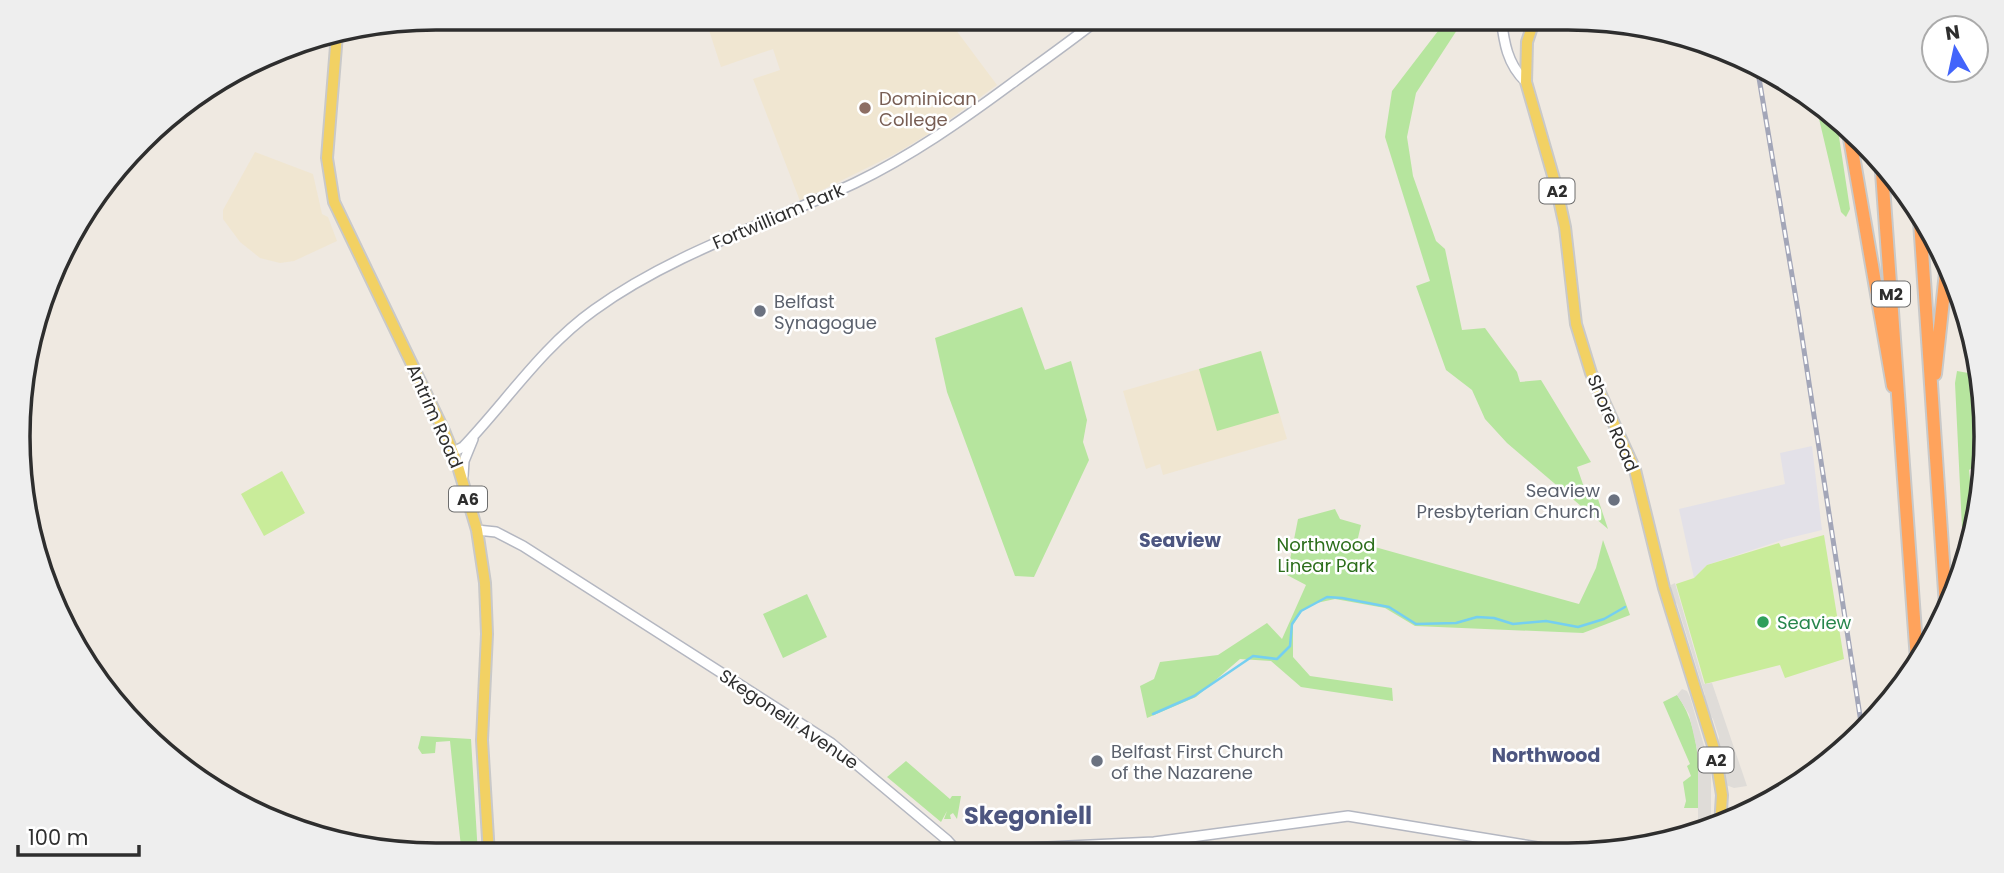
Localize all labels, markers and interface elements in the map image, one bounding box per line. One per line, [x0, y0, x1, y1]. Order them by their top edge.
north arrow [1920, 14, 1990, 84]
text: N [1943, 18, 1962, 47]
place label: Dominican College [879, 86, 977, 132]
marker: Dominican College [857, 100, 873, 116]
street label: Fortwilliam Park [708, 177, 848, 255]
road number: A2 [1540, 178, 1574, 204]
road number: M2 [1872, 282, 1910, 306]
place label: Belfast Synagogue [774, 289, 877, 335]
marker: Belfast Synagogue [752, 303, 768, 319]
street label: Antrim Road [401, 360, 469, 472]
street label: Shore Road [1581, 371, 1645, 475]
place label: Seaview Presbyterian Church [1417, 478, 1600, 524]
road number: A6 [449, 486, 487, 512]
marker: Seaview Presbyterian Church [1606, 492, 1622, 508]
district label: Seaview [1139, 527, 1222, 554]
park label: Northwood Linear Park [1277, 532, 1375, 578]
place label: Seaview [1777, 610, 1852, 635]
marker: Seaview [1755, 614, 1771, 630]
street label: Skegoneill Avenue [714, 663, 864, 775]
place label: Belfast First Church of the Nazarene [1111, 739, 1284, 785]
district label: Northwood [1492, 742, 1600, 769]
road number: A2 [1698, 748, 1734, 772]
marker: Belfast First Church of the Nazarene [1089, 753, 1105, 769]
district label: Skegoniell [964, 799, 1092, 832]
scale bar [18, 814, 138, 858]
text: 100 m [28, 823, 88, 852]

